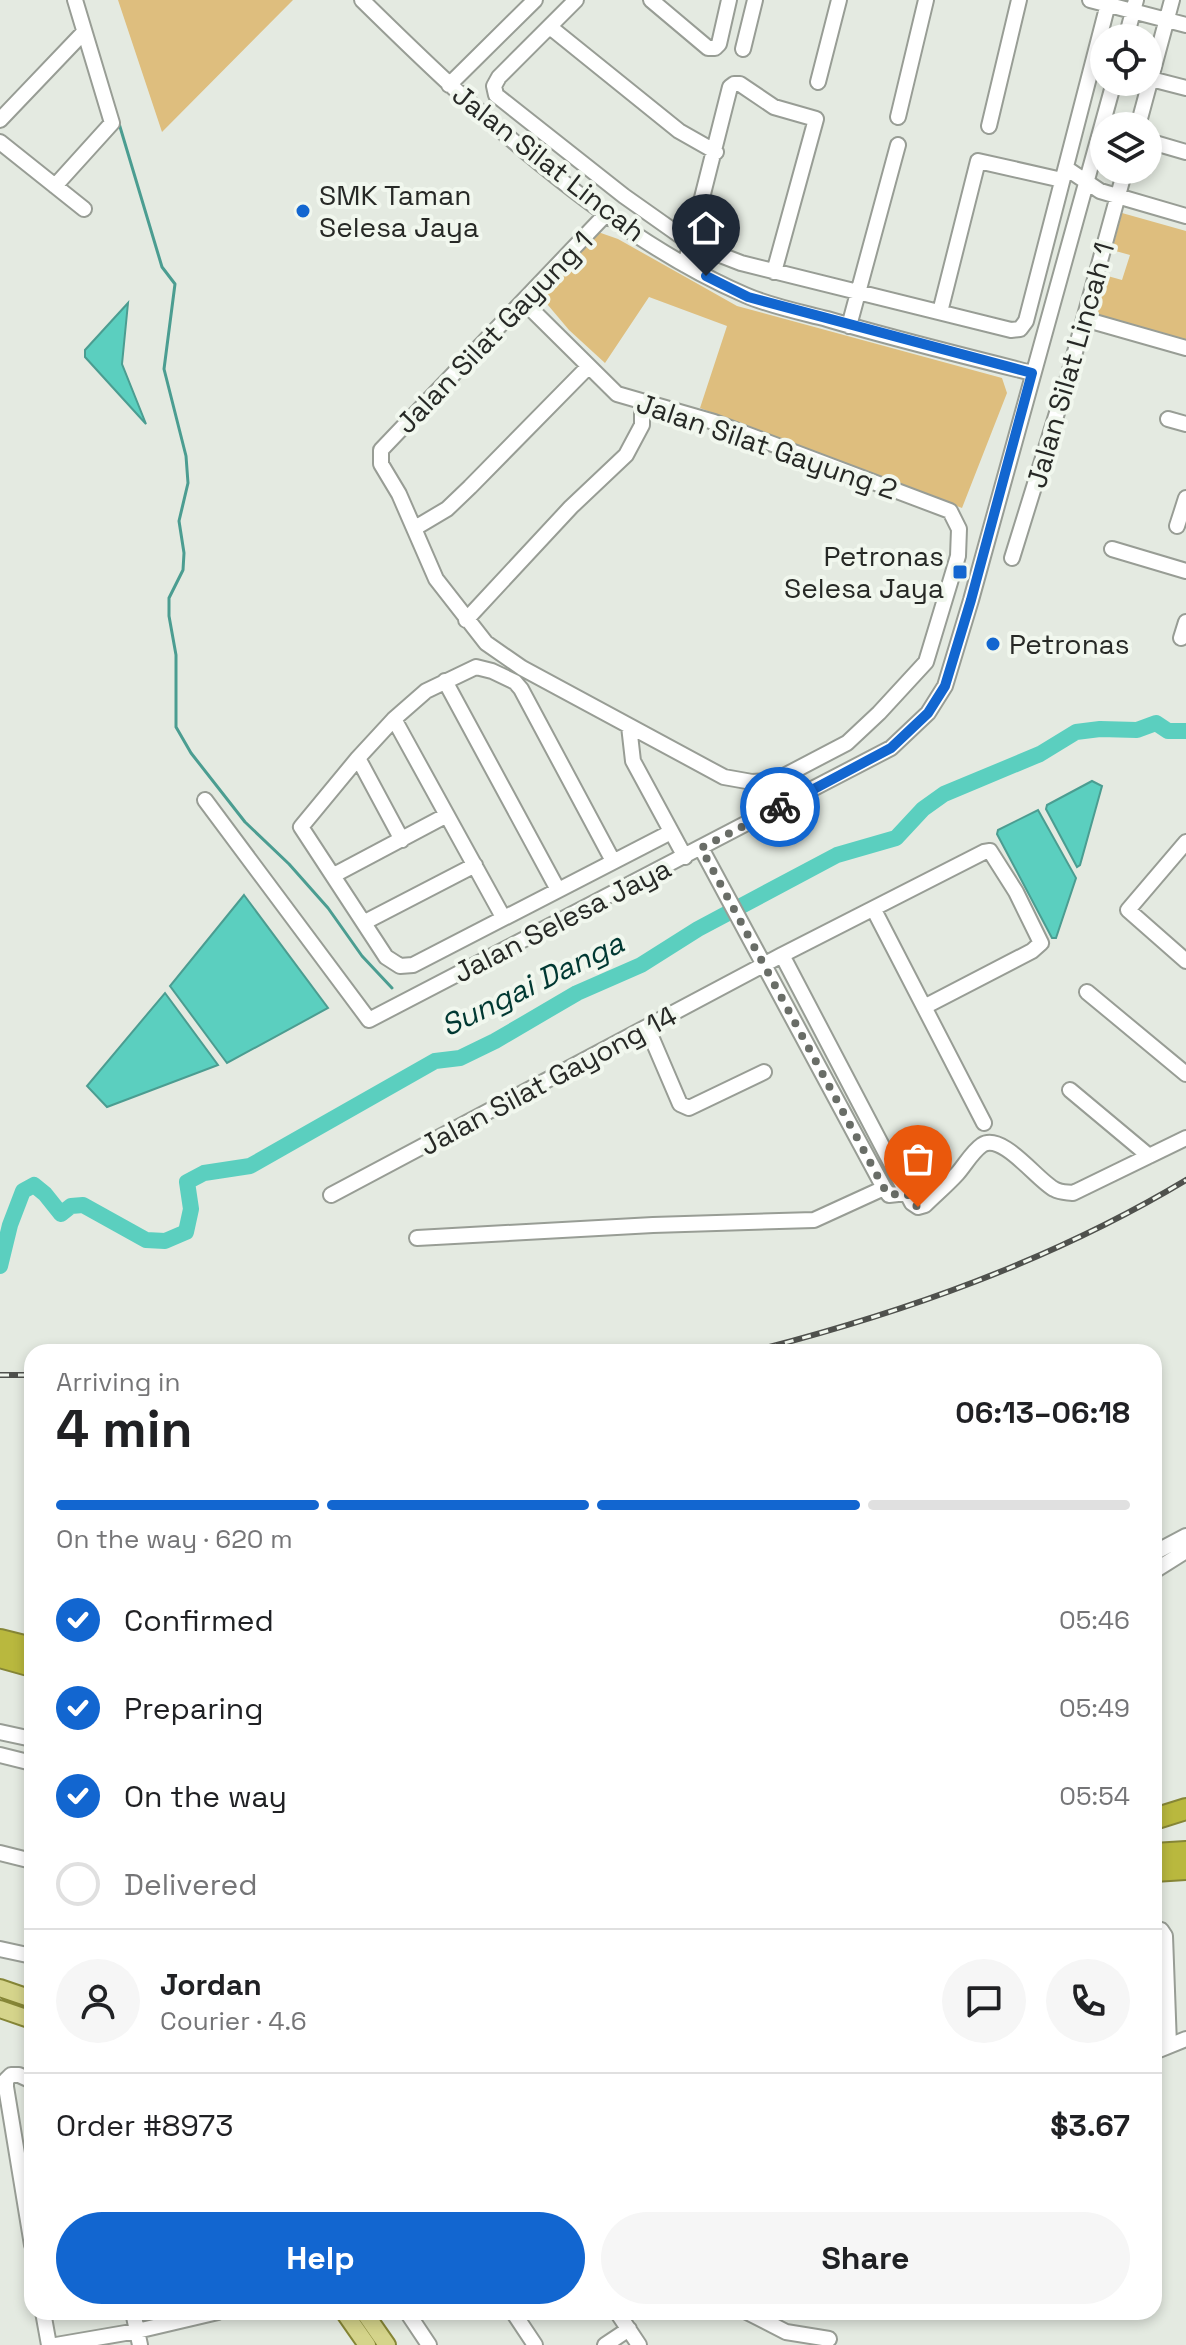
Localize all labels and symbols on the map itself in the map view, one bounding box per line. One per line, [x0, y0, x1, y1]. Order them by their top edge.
street label: Jalan Silat Lincah [445, 77, 653, 249]
place label: SMK Taman Selesa Jaya [319, 177, 479, 245]
pin [672, 194, 740, 276]
marker: SMK Taman Selesa Jaya [294, 202, 312, 220]
street label: Jalan Silat Gayung 1 [388, 223, 600, 441]
street label: Jalan Silat Lincah 1 [1018, 238, 1122, 492]
street label: Jalan Silat Gayung 2 [632, 385, 902, 507]
place label: Petronas Selesa Jaya [784, 538, 944, 606]
marker: Petronas Selesa Jaya [951, 563, 969, 581]
place label: Petronas [1009, 626, 1130, 662]
marker: Petronas [984, 635, 1002, 653]
courier [740, 767, 820, 847]
street label: Jalan Selesa Jaya [447, 850, 677, 990]
water label: Sungai Danga [434, 923, 631, 1045]
street label: Jalan Silat Gayong 14 [413, 997, 683, 1163]
pin [884, 1125, 952, 1207]

